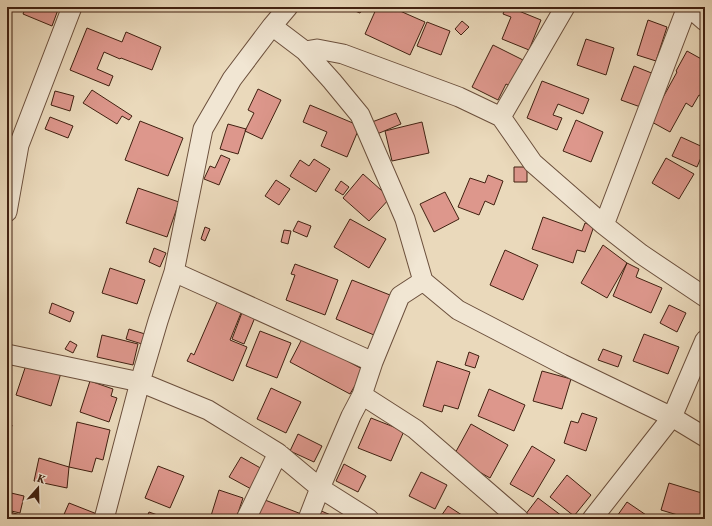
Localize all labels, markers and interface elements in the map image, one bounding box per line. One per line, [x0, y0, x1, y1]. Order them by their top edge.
north arrow [18, 468, 58, 508]
text: K [35, 472, 47, 488]

